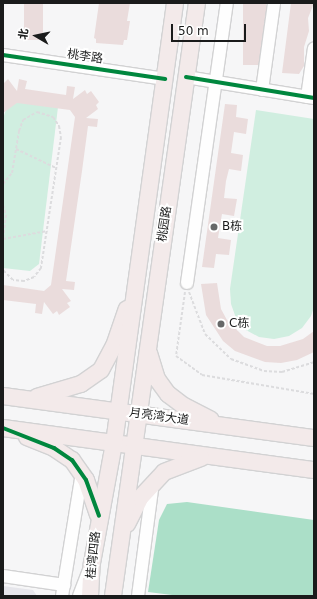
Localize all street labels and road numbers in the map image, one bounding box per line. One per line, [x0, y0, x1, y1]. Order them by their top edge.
street label: 桃李路 [66, 47, 104, 67]
street label: 桃园路 [155, 205, 175, 243]
street label: 月亮湾大道 [128, 406, 190, 428]
street label: 桂湾四路 [84, 530, 104, 580]

